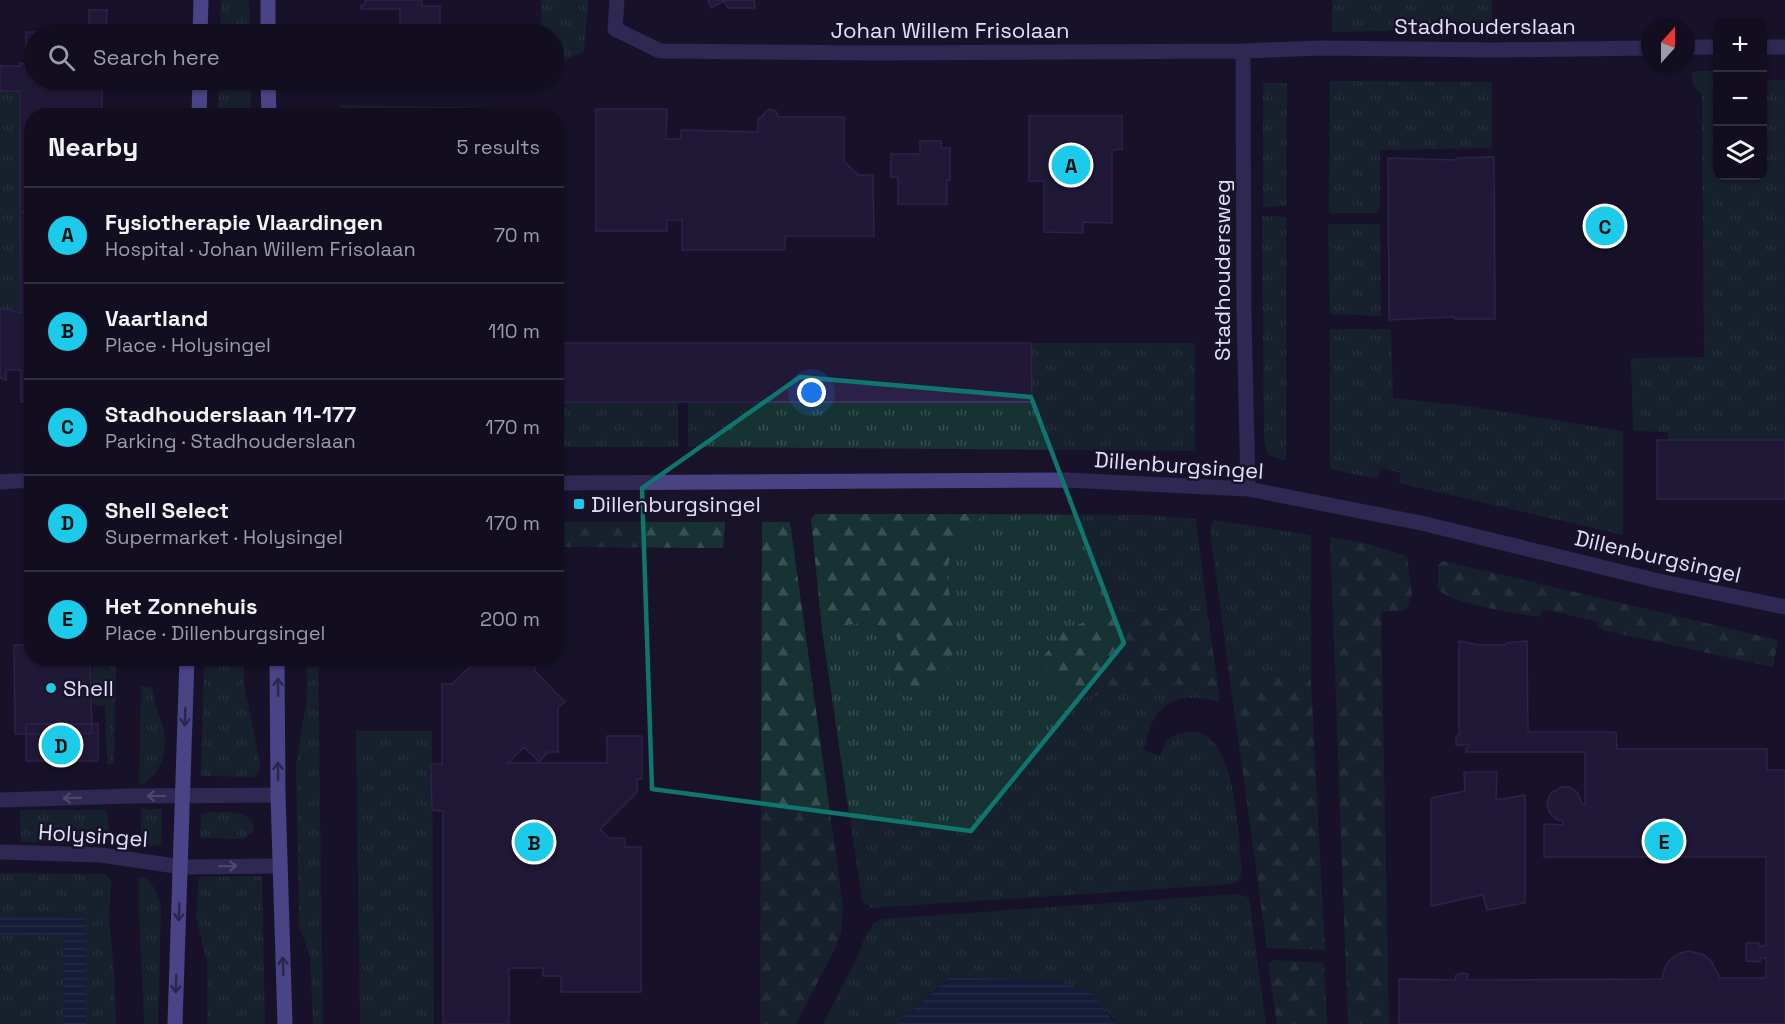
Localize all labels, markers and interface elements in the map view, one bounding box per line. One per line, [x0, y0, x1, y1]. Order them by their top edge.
street label: Stadhouderslaan [1394, 12, 1576, 40]
street label: Johan Willem Frisolaan [830, 16, 1070, 44]
north arrow [1641, 18, 1695, 72]
map controls [1713, 18, 1767, 180]
button: + [1713, 18, 1767, 72]
search box [24, 24, 564, 90]
icon: search [45, 41, 78, 74]
text: Search here [93, 43, 220, 71]
button: − [1713, 72, 1767, 126]
button: layers [1713, 126, 1767, 180]
text: Nearby [48, 130, 138, 164]
text: 5 results [456, 134, 540, 160]
pin: A [1052, 142, 1090, 188]
street label: Stadhoudersweg [1208, 179, 1236, 361]
pin: C [1586, 204, 1624, 248]
text: Fysiotherapie Vlaardingen [105, 208, 383, 236]
text: A [61, 222, 74, 248]
text: 70 m [494, 222, 540, 248]
text: Hospital · Johan Willem Frisolaan [105, 236, 416, 262]
text: Vaartland [105, 304, 208, 332]
text: B [61, 318, 74, 344]
text: 110 m [488, 318, 540, 344]
text: Place · Holysingel [105, 332, 271, 358]
your location [797, 378, 826, 407]
text: Stadhouderslaan 11-177 [105, 400, 356, 428]
text: C [61, 414, 74, 440]
text: 170 m [485, 414, 540, 440]
text: Parking · Stadhouderslaan [105, 428, 356, 454]
street label: Dillenburgsingel [1093, 445, 1265, 485]
place label: Dillenburgsingel [591, 490, 761, 518]
text: Shell Select [105, 496, 229, 524]
marker: Dillenburgsingel [572, 497, 586, 511]
text: D [61, 510, 74, 536]
text: 170 m [485, 510, 540, 536]
street label: Dillenburgsingel [1572, 523, 1744, 589]
text: Supermarket · Holysingel [105, 524, 343, 550]
text: Het Zonnehuis [105, 592, 257, 620]
text: E [62, 606, 73, 632]
text: 200 m [480, 606, 540, 632]
text: Place · Dillenburgsingel [105, 620, 325, 646]
place label: Shell [63, 674, 114, 702]
one-way arrow [272, 678, 283, 698]
marker: Shell [44, 681, 58, 695]
one-way arrow [179, 706, 191, 726]
pin: D [42, 722, 80, 768]
one-way arrow [272, 761, 284, 781]
one-way arrow [147, 790, 167, 801]
one-way arrow [62, 792, 82, 804]
street label: Holysingel [37, 817, 149, 853]
pin: E [1644, 818, 1684, 864]
pin: B [514, 820, 554, 864]
one-way arrow [218, 860, 238, 872]
one-way arrow [174, 901, 185, 921]
one-way arrow [278, 956, 289, 976]
one-way arrow [171, 974, 182, 994]

